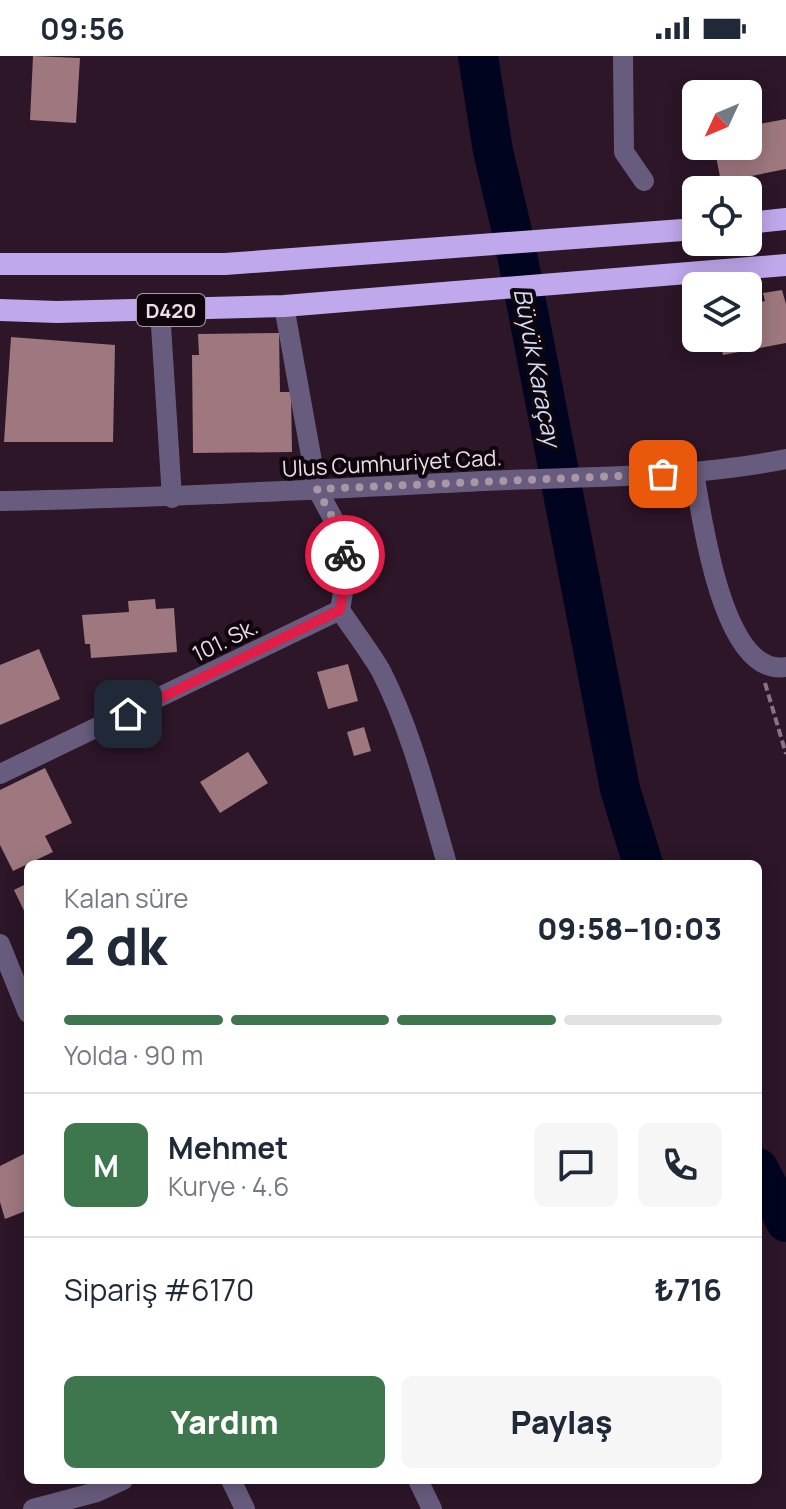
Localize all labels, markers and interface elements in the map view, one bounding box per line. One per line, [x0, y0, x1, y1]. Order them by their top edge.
text: 09:56 [40, 8, 125, 49]
north arrow [682, 80, 762, 160]
map controls [682, 80, 762, 352]
button: locate [682, 176, 762, 256]
button: layers [682, 272, 762, 352]
water label: Büyük Karaçay [507, 285, 570, 452]
road number: D420 [137, 294, 205, 326]
pin [629, 440, 697, 508]
street label: Ulus Cumhuriyet Cad. [281, 442, 503, 484]
icon: bag [641, 452, 685, 496]
courier [305, 515, 385, 595]
icon: bike [323, 533, 367, 577]
street label: 101. Sk. [187, 611, 263, 669]
pin [94, 680, 162, 748]
icon: home [106, 692, 150, 736]
text: Kalan süre [64, 880, 188, 916]
text: 09:58–10:03 [537, 908, 722, 949]
text: 2 dk [64, 910, 167, 981]
text: Yolda · 90 m [64, 1037, 203, 1073]
button: chat [534, 1123, 618, 1207]
button: phone [638, 1123, 722, 1207]
text: Mehmet [168, 1127, 288, 1168]
text: M [93, 1145, 119, 1186]
text: Kurye · 4.6 [168, 1168, 289, 1204]
text: Sipariş #6170 [64, 1269, 254, 1310]
text: ₺716 [654, 1269, 722, 1310]
button: Yardım [64, 1376, 385, 1468]
button: Paylaş [401, 1376, 722, 1468]

